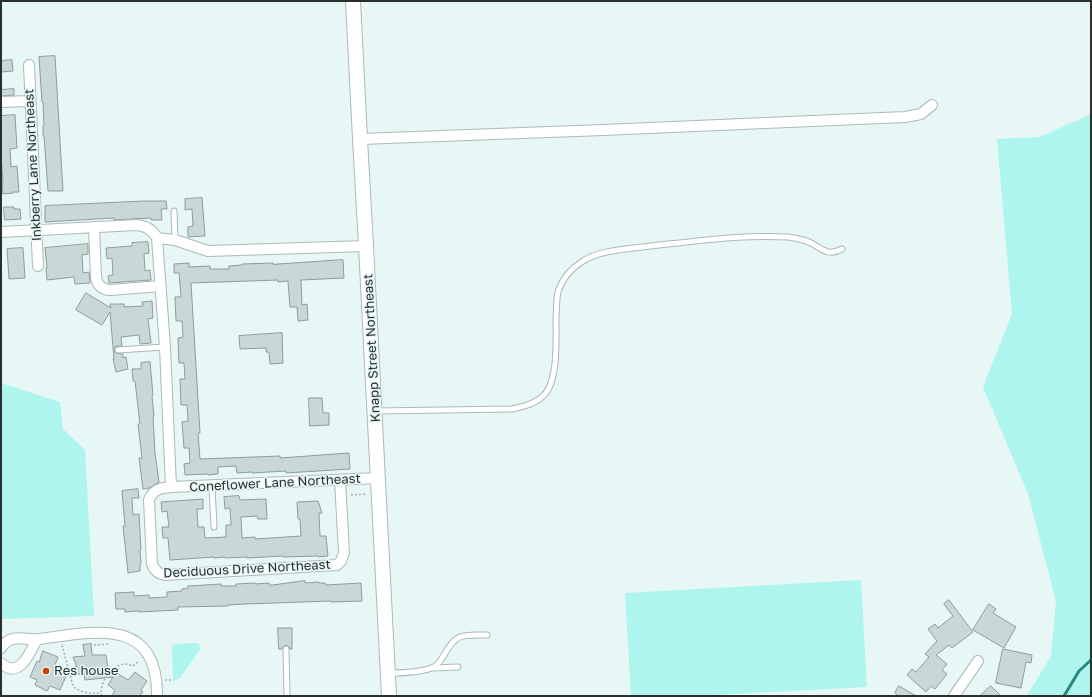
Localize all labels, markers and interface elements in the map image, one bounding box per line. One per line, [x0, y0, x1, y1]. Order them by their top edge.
street label: Inkberry Lane Northeast [21, 88, 45, 242]
street label: Knapp Street Northeast [360, 273, 384, 423]
street label: Coneflower Lane Northeast [189, 471, 361, 495]
street label: Deciduous Drive Northeast [163, 557, 331, 581]
place label: Res house [54, 663, 118, 679]
marker: Res house [41, 666, 51, 676]

